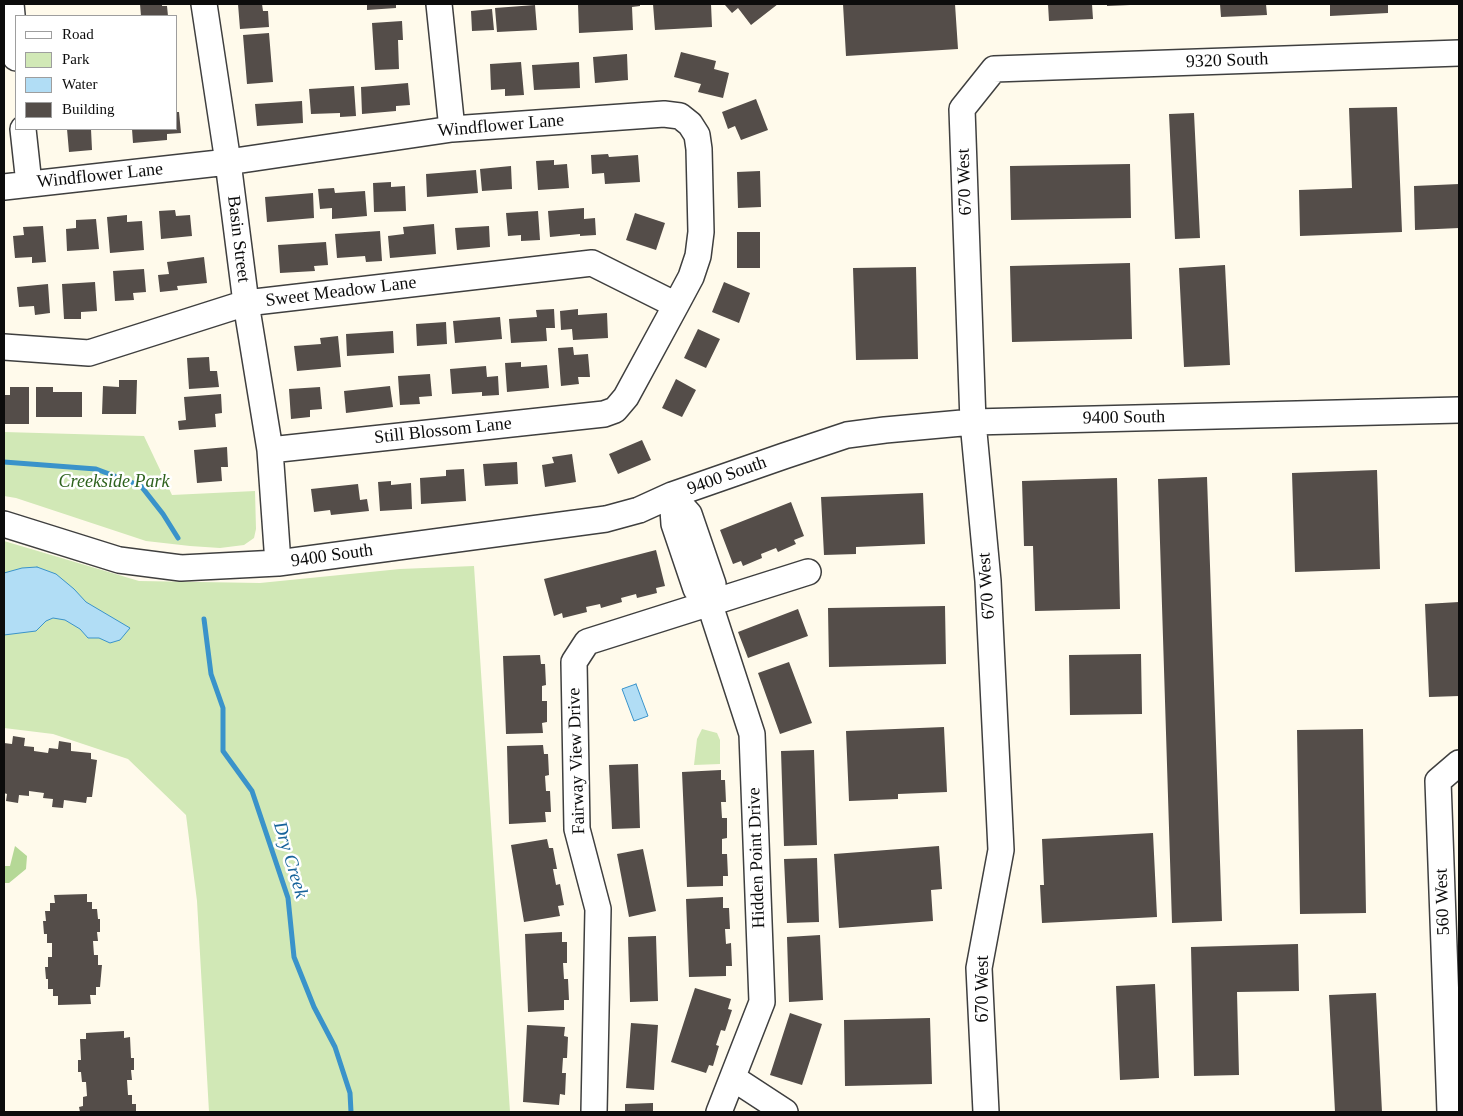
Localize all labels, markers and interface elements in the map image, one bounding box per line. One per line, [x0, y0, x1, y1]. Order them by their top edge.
legend [15, 15, 178, 130]
text: Road [62, 26, 94, 42]
street label: 9320 South [1185, 49, 1269, 73]
text: Park [62, 51, 90, 67]
text: Water [62, 76, 97, 92]
text: Building [62, 101, 115, 117]
street label: Windflower Lane [437, 110, 565, 142]
street label: 670 West [953, 148, 977, 216]
street label: Windflower Lane [36, 159, 164, 193]
street label: Basin Street [222, 194, 254, 284]
street label: Sweet Meadow Lane [264, 272, 418, 312]
street label: 9400 South [1083, 406, 1165, 430]
street label: Still Blossom Lane [373, 413, 513, 449]
street label: 9400 South [685, 452, 769, 500]
park label: Creekside Park [59, 471, 169, 493]
street label: 9400 South [290, 540, 374, 572]
street label: 670 West [974, 552, 1000, 620]
street label: Fairway View Drive [564, 687, 590, 835]
street label: Hidden Point Drive [744, 787, 770, 929]
water label: Dry Creek [268, 819, 312, 901]
street label: 560 West [1431, 868, 1455, 936]
street label: 670 West [972, 955, 994, 1023]

